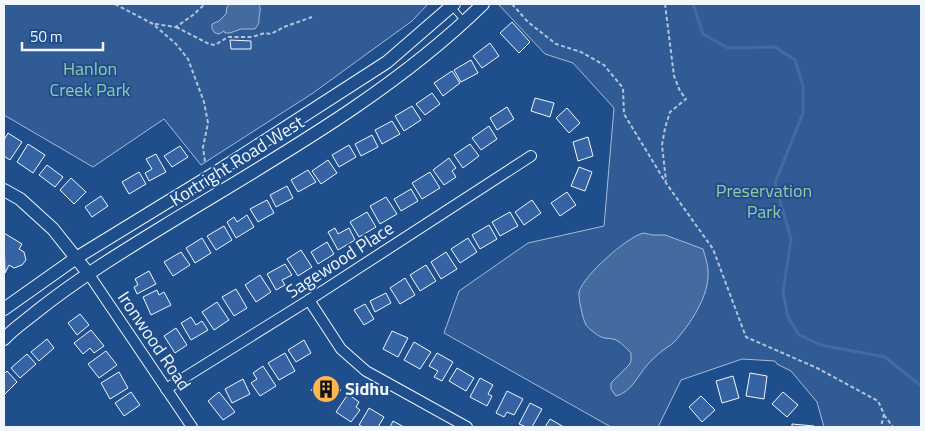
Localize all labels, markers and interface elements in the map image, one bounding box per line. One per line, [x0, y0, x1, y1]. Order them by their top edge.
scale bar [22, 20, 104, 52]
text: 50 m [30, 25, 63, 48]
park label: Hanlon Creek Park [50, 55, 131, 103]
street label: Kortright Road West [164, 108, 310, 213]
park label: Preservation Park [716, 177, 812, 225]
street label: Sagewood Place [280, 215, 399, 305]
street label: Ironwood Road [111, 286, 198, 396]
building icon: Sidhu [311, 374, 341, 404]
place label: Sidhu [345, 375, 389, 402]

